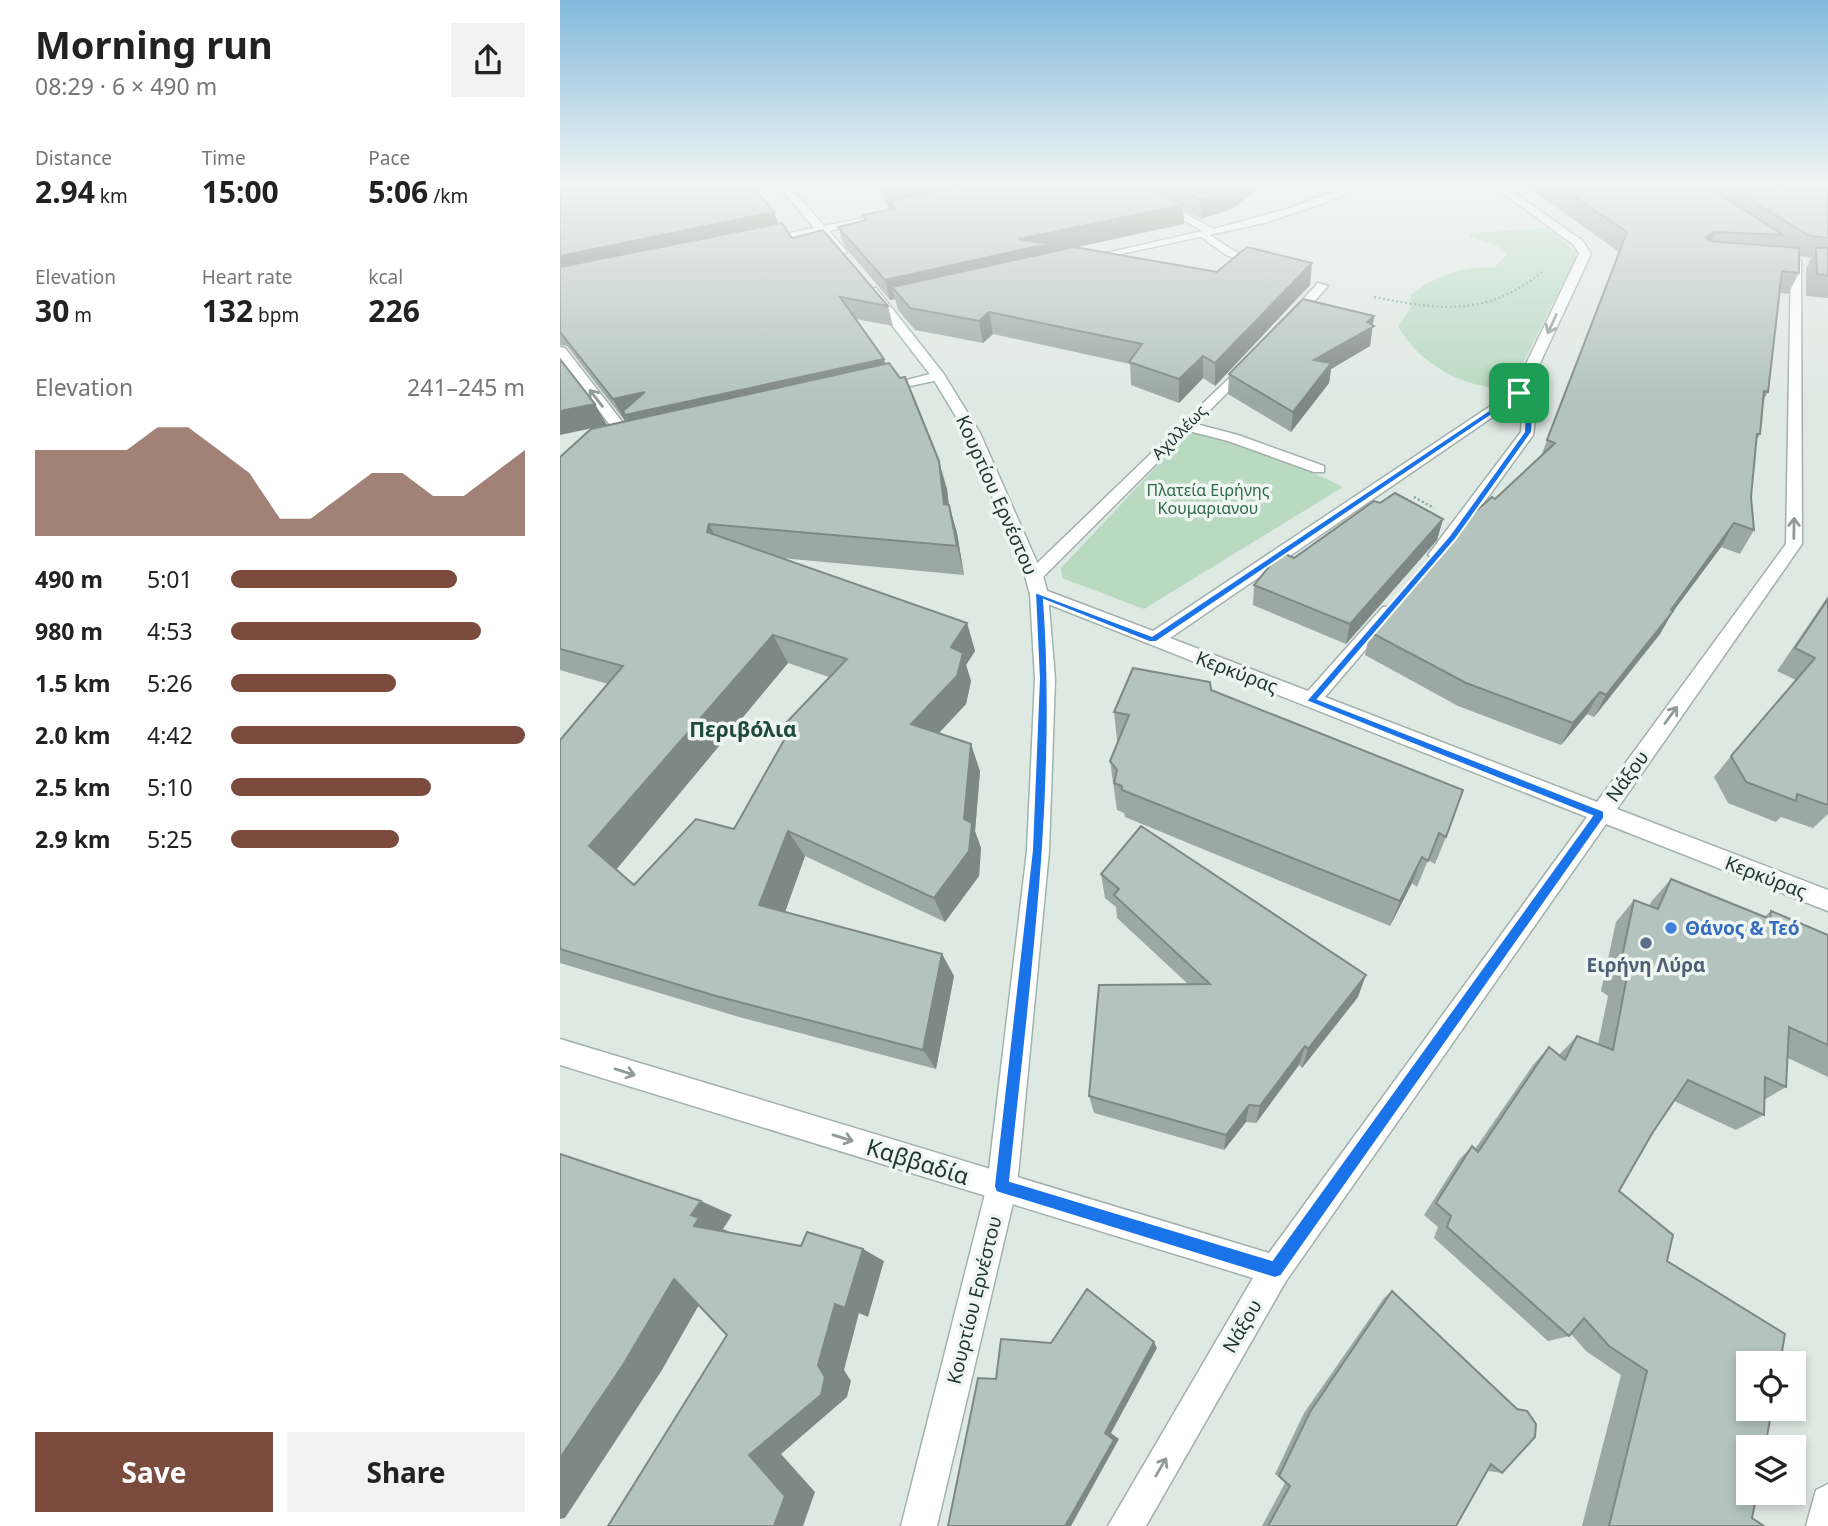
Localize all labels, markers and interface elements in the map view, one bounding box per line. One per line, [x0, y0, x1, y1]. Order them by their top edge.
text: Morning run [35, 18, 273, 70]
button: share [451, 23, 525, 97]
text: 08:29 · 6 × 490 m [35, 70, 217, 102]
text: Distance [35, 145, 112, 171]
text: Time [202, 145, 246, 171]
text: Pace [368, 145, 410, 171]
text: 2.94 [35, 171, 95, 212]
text: 15:00 [202, 171, 279, 212]
text: 5:06 [368, 171, 428, 212]
text: km [95, 183, 128, 209]
text: /km [428, 183, 468, 209]
text: Elevation [35, 264, 116, 290]
text: Heart rate [202, 264, 292, 290]
text: kcal [368, 264, 403, 290]
text: 30 [35, 290, 69, 331]
text: 132 [202, 290, 253, 331]
text: 226 [368, 290, 420, 331]
text: m [69, 302, 92, 328]
text: bpm [253, 302, 299, 328]
one-way arrow [1545, 313, 1558, 334]
pin [1489, 363, 1549, 423]
text: Elevation [35, 371, 133, 403]
text: 241–245 m [407, 371, 525, 403]
icon: arrive [1500, 374, 1538, 412]
one-way arrow [588, 389, 603, 407]
street label: Αχιλλέως [1147, 399, 1212, 464]
street label: Κουρτίου Ερνέστου [950, 411, 1044, 579]
park label: Πλατεία Ειρήνης Κουμαριανου [1146, 479, 1270, 519]
one-way arrow [1787, 516, 1801, 539]
text: 490 m [35, 563, 103, 595]
text: 5:01 [147, 563, 193, 595]
text: 980 m [35, 615, 103, 647]
text: 4:53 [147, 615, 193, 647]
street label: Κερκύρας [1192, 644, 1282, 700]
text: 1.5 km [35, 667, 110, 699]
text: 5:26 [147, 667, 193, 699]
one-way arrow [1663, 706, 1678, 725]
district label: Περιβόλια [689, 715, 797, 743]
text: 2.0 km [35, 719, 110, 751]
text: 4:42 [147, 719, 193, 751]
street label: Νάξου [1599, 745, 1655, 807]
text: 2.5 km [35, 771, 110, 803]
text: 5:10 [147, 771, 193, 803]
text: 2.9 km [35, 823, 110, 855]
text: 5:25 [147, 823, 193, 855]
street label: Κερκύρας [1721, 849, 1811, 905]
place label: Θάνος & Τεό [1685, 915, 1800, 941]
marker: Θάνος & Τεό [1663, 920, 1679, 936]
marker: Ειρήνη Λύρα [1638, 935, 1654, 951]
place label: Ειρήνη Λύρα [1587, 952, 1705, 978]
one-way arrow [614, 1066, 636, 1079]
street label: Καββαδία [863, 1130, 973, 1192]
one-way arrow [832, 1133, 854, 1146]
street label: Κουρτίου Ερνέστου [941, 1213, 1007, 1387]
street label: Νάξου [1216, 1294, 1268, 1358]
map controls [1736, 1351, 1806, 1505]
button: locate [1736, 1351, 1806, 1421]
button: Save [35, 1432, 273, 1512]
button: Share [287, 1432, 525, 1512]
button: layers [1736, 1435, 1806, 1505]
one-way arrow [1155, 1457, 1168, 1478]

